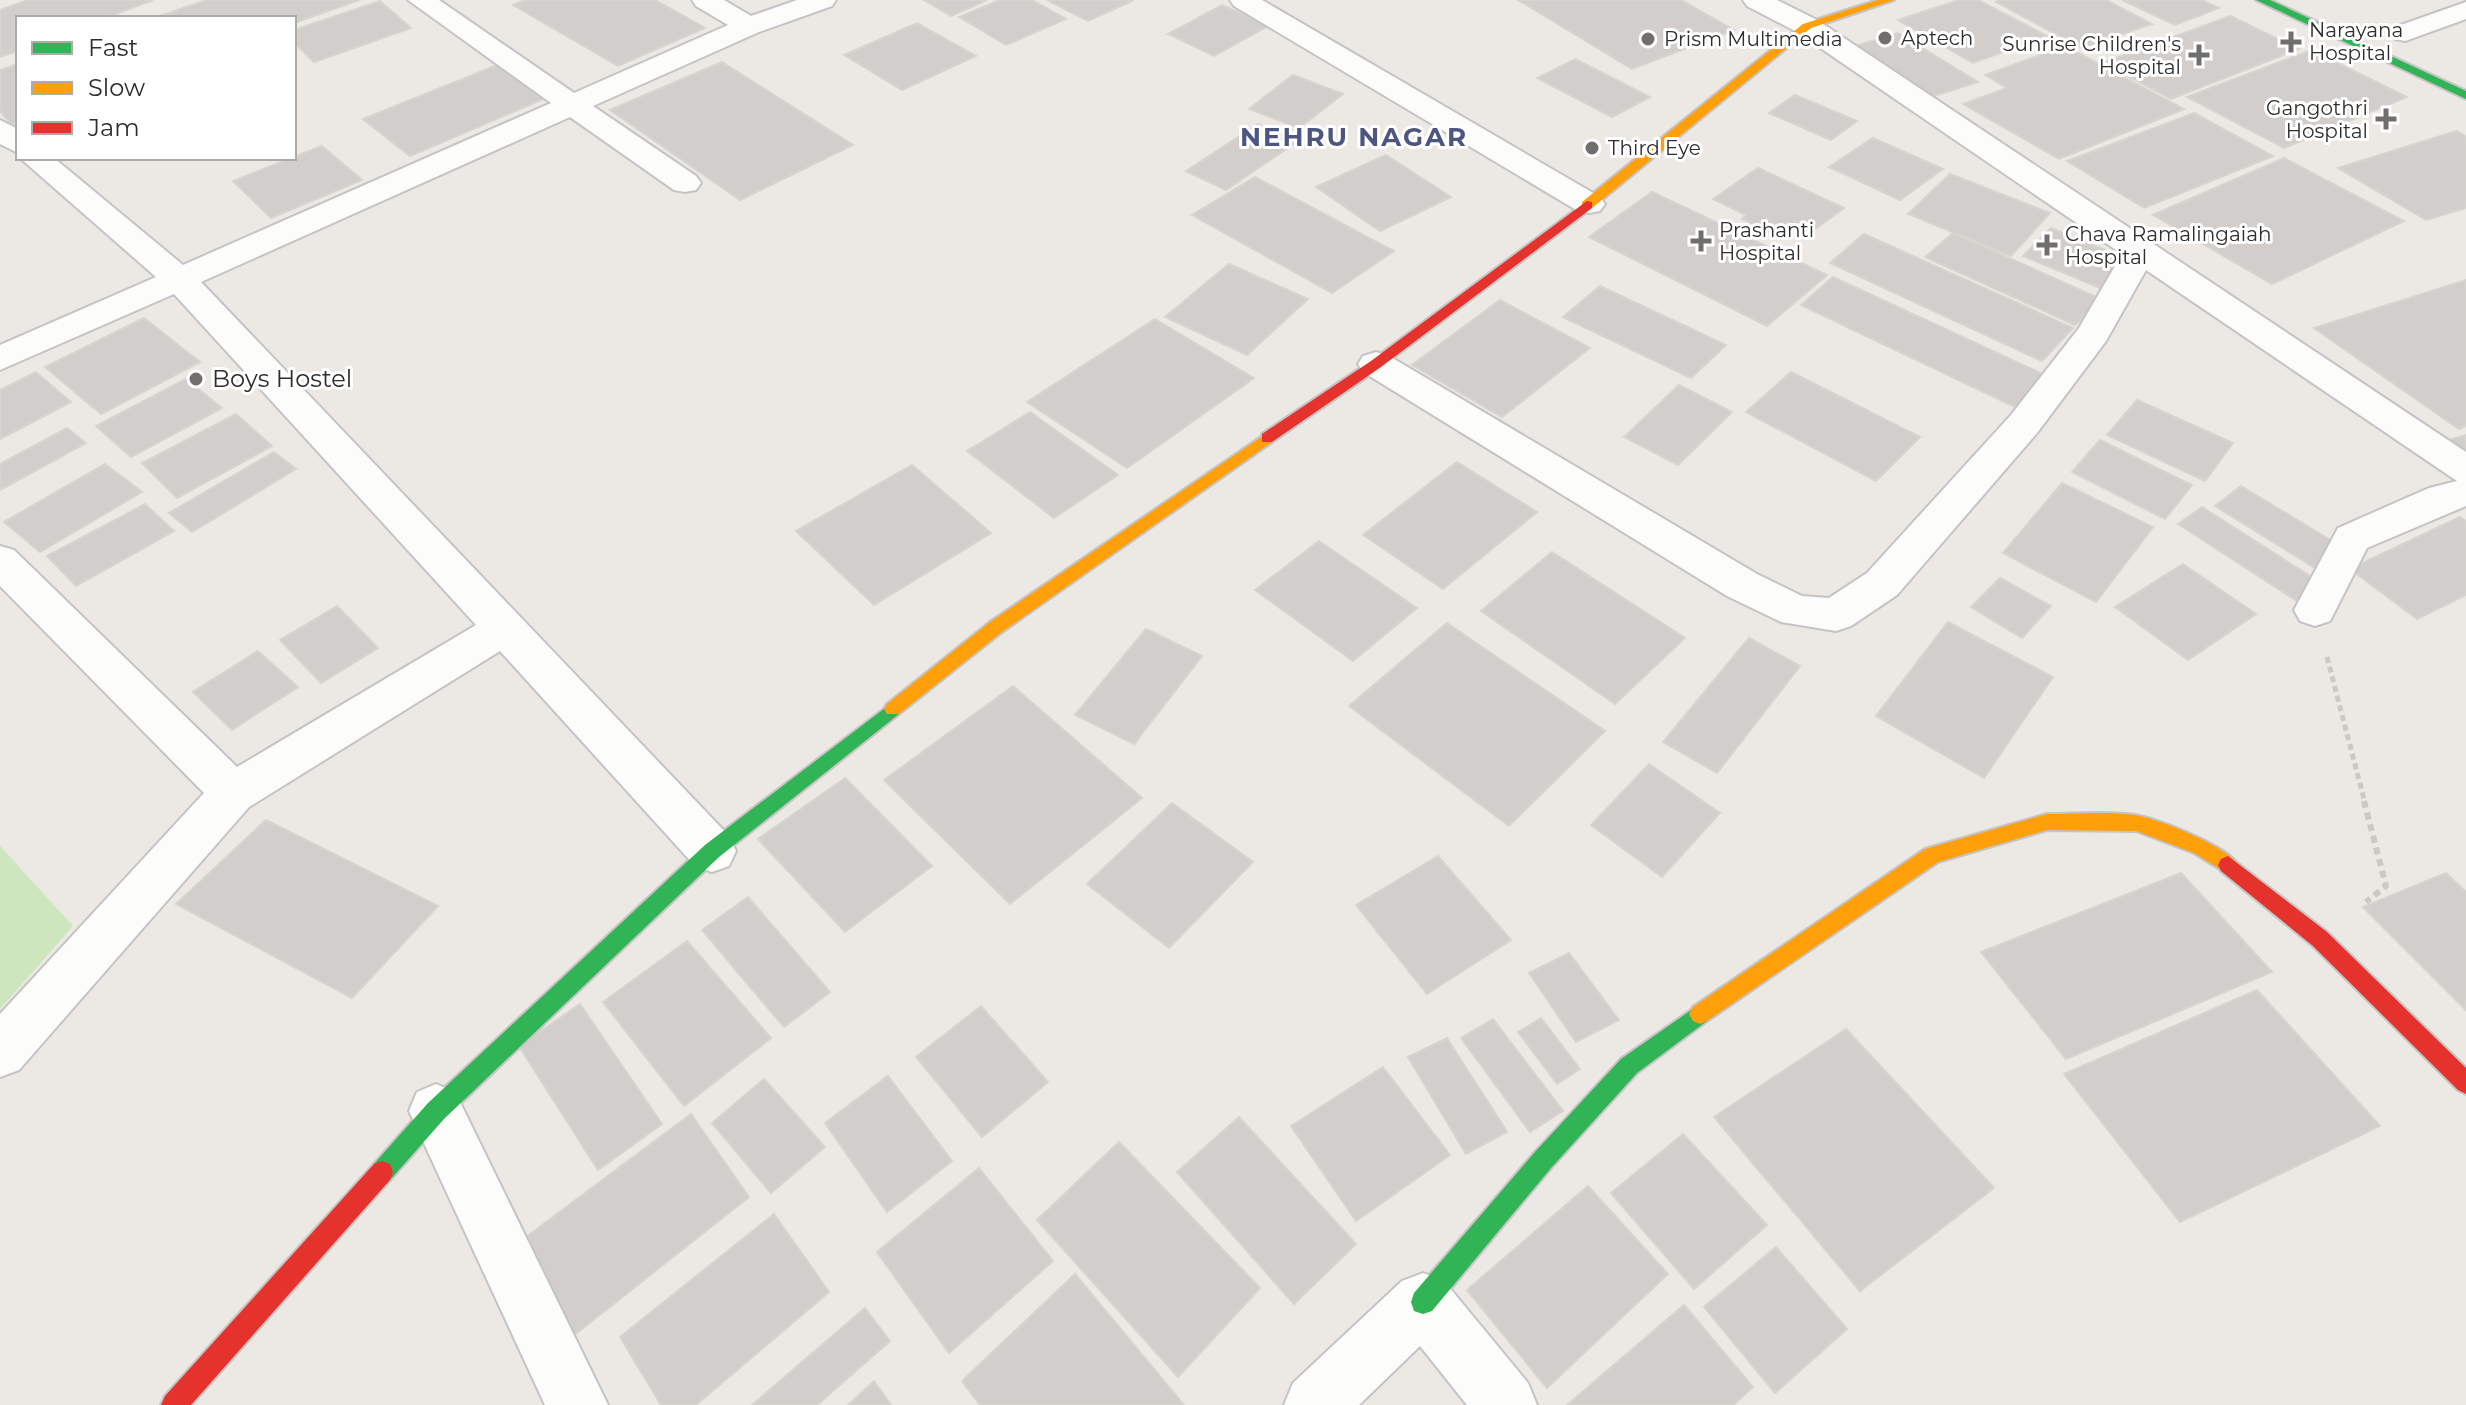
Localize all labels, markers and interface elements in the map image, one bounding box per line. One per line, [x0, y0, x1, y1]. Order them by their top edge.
legend [16, 16, 296, 160]
place label: Narayana Hospital [2309, 18, 2403, 65]
place label: Aptech [1901, 26, 1973, 50]
place label: Prism Multimedia [1664, 27, 1843, 51]
marker: Aptech [1876, 29, 1894, 47]
marker: Prism Multimedia [1639, 30, 1657, 48]
marker: Narayana Hospital [2280, 31, 2302, 53]
place label: Sunrise Children's Hospital [2002, 32, 2181, 79]
text: Fast [88, 33, 139, 62]
marker: Sunrise Children's Hospital [2188, 44, 2210, 66]
text: Slow [88, 73, 145, 102]
place label: Gangothri Hospital [2266, 96, 2368, 143]
marker: Gangothri Hospital [2375, 108, 2397, 130]
text: Jam [87, 113, 140, 142]
district label: NEHRU NAGAR [1240, 121, 1468, 153]
place label: Third Eye [1608, 136, 1701, 160]
marker: Third Eye [1583, 139, 1601, 157]
place label: Prashanti Hospital [1719, 218, 1814, 265]
place label: Chava Ramalingaiah Hospital [2065, 222, 2271, 269]
marker: Prashanti Hospital [1690, 230, 1712, 252]
marker: Chava Ramalingaiah Hospital [2036, 234, 2058, 256]
place label: Boys Hostel [212, 364, 352, 393]
marker: Boys Hostel [187, 370, 205, 388]

